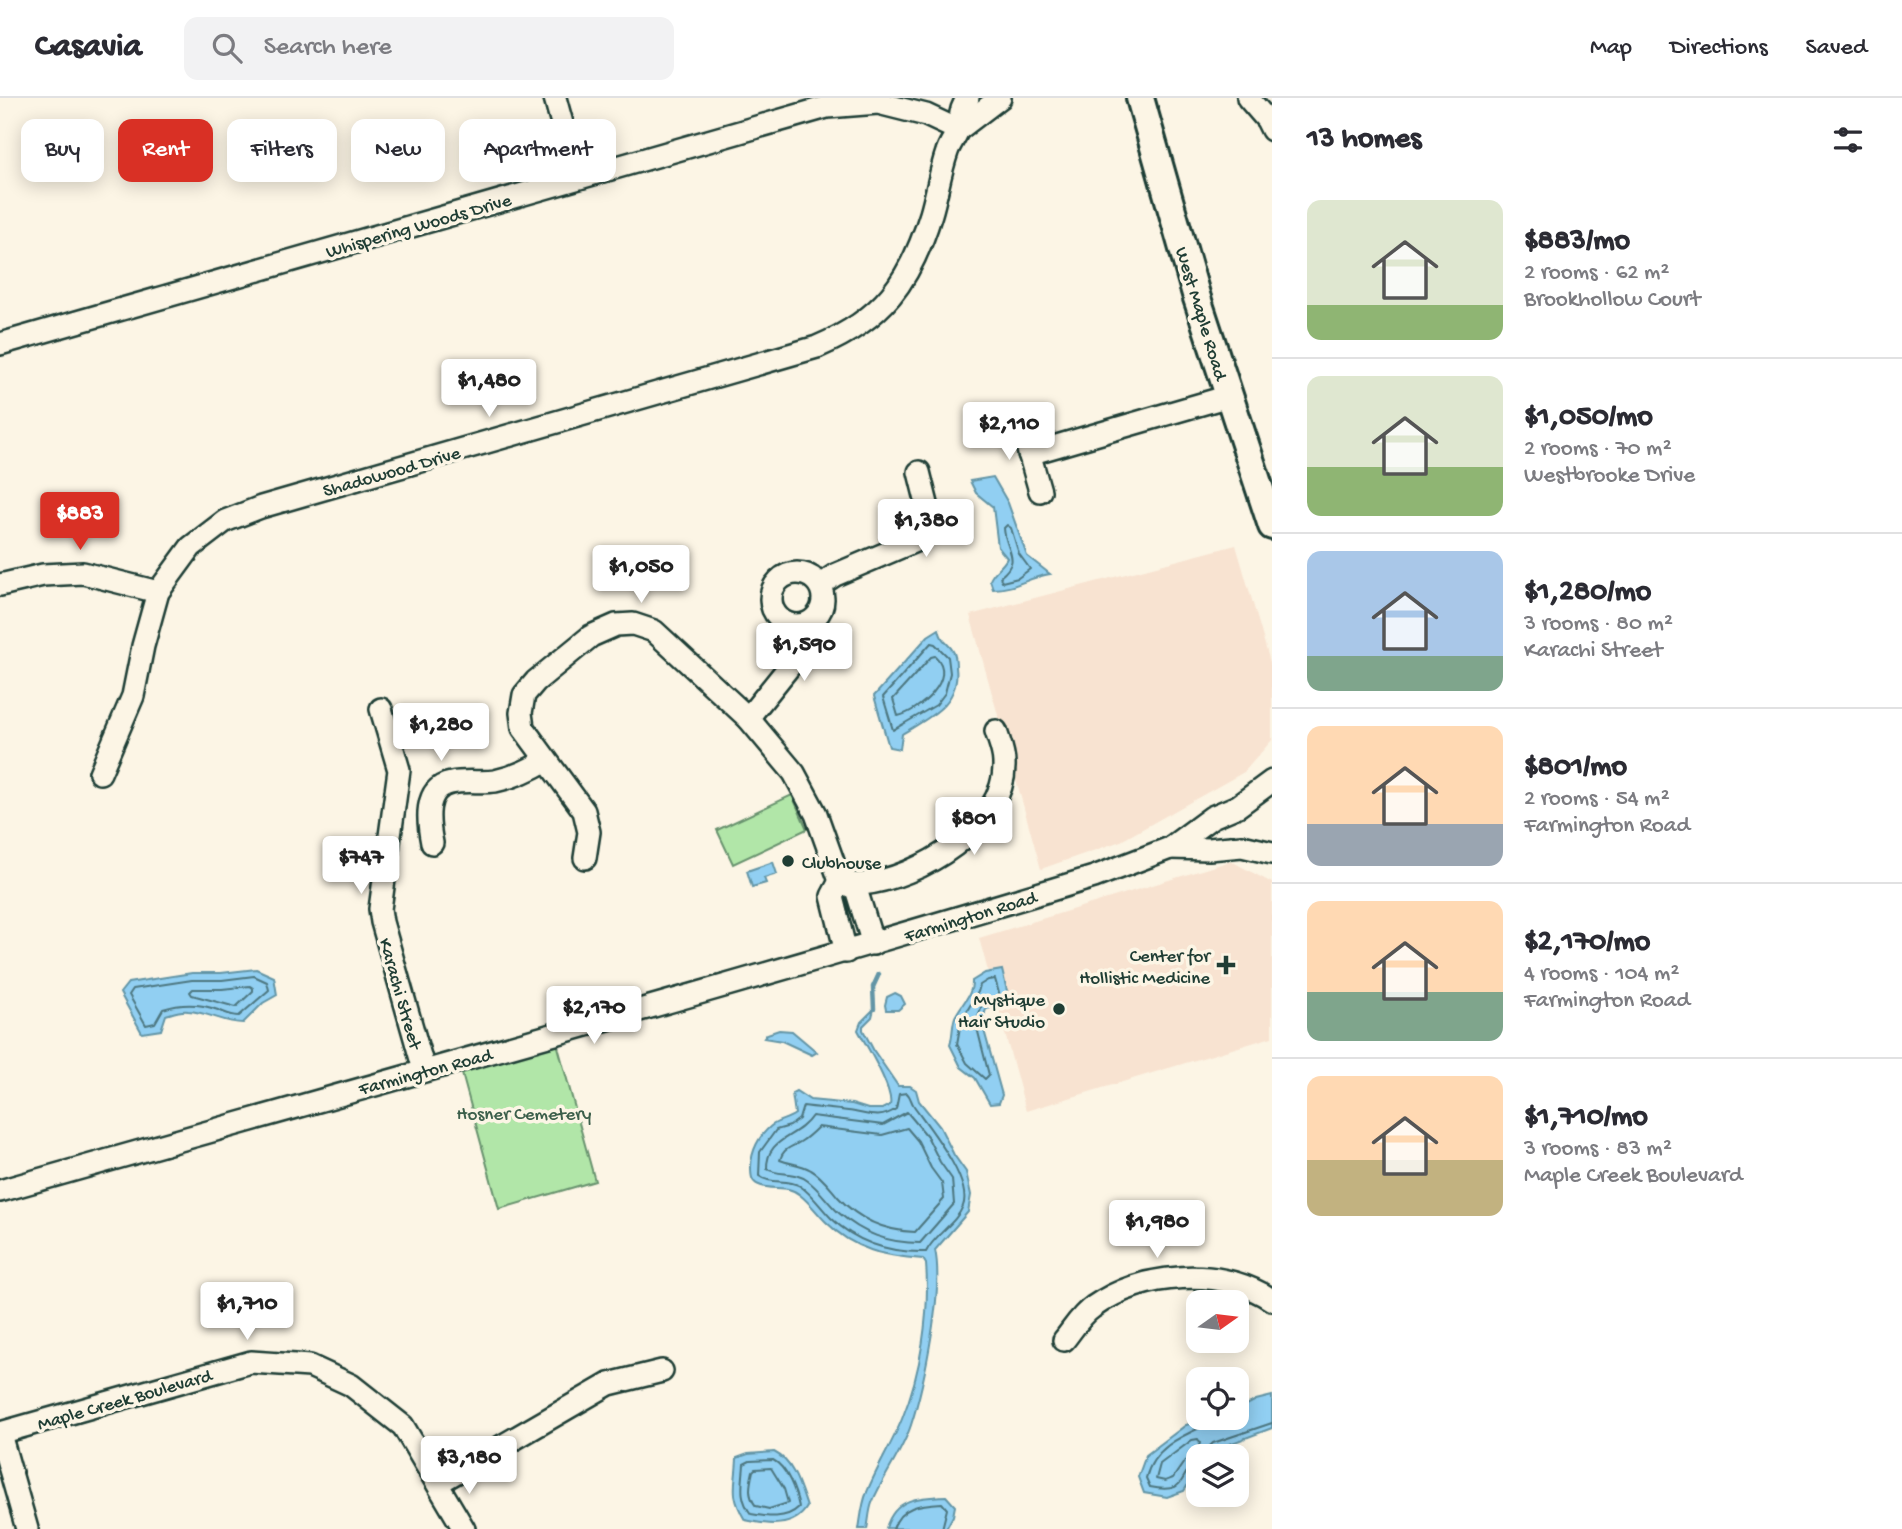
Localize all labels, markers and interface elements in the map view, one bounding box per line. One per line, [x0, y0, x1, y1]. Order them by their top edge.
search box [184, 17, 674, 80]
text: Casavia [35, 29, 142, 67]
icon: search [208, 29, 246, 67]
text: Search here [264, 33, 392, 64]
text: Map [1590, 34, 1632, 63]
text: Directions [1670, 34, 1768, 63]
text: Saved [1806, 34, 1867, 63]
chip: Buy [21, 119, 104, 182]
chip: Rent [118, 119, 213, 182]
chip: Filters [227, 119, 337, 182]
chip: New [351, 119, 445, 182]
chip: Apartment [459, 119, 616, 182]
icon: filters [1829, 121, 1867, 159]
text: 13 homes [1307, 123, 1421, 158]
street label: Whispering Woods Drive [324, 190, 514, 265]
text: $883/mo [1524, 225, 1630, 260]
icon: home [1363, 228, 1447, 312]
street label: West Maple Road [1168, 245, 1231, 385]
text: 2 rooms · 62 m² [1524, 260, 1669, 287]
text: Brookhollow Court [1524, 287, 1700, 314]
pin: $1,480 [432, 360, 546, 419]
text: $1,480 [457, 368, 521, 395]
text: $1,050/mo [1524, 401, 1653, 436]
pin: $2,110 [952, 402, 1066, 462]
icon: home [1363, 404, 1447, 488]
text: $2,110 [979, 411, 1039, 438]
text: 2 rooms · 70 m² [1524, 436, 1672, 463]
street label: Shadowood Drive [321, 443, 464, 504]
text: Westbrooke Drive [1524, 463, 1695, 490]
pin: $883 [39, 492, 121, 552]
pin: $1,380 [869, 500, 983, 559]
text: $883 [56, 501, 104, 528]
text: $1,380 [894, 508, 958, 535]
pin: $1,050 [584, 546, 698, 605]
text: $1,050 [608, 554, 674, 581]
text: $1,280/mo [1524, 576, 1651, 611]
icon: home [1363, 579, 1447, 663]
text: 3 rooms · 80 m² [1524, 611, 1673, 638]
pin: $1,590 [747, 624, 861, 683]
text: $1,590 [772, 632, 836, 659]
text: Karachi Street [1524, 638, 1662, 665]
pin: $1,280 [384, 704, 498, 763]
text: $1,280 [409, 712, 473, 739]
text: $801/mo [1524, 751, 1627, 786]
icon: home [1363, 754, 1447, 838]
text: 2 rooms · 54 m² [1524, 786, 1670, 813]
pin: $801 [933, 798, 1015, 857]
text: $801 [951, 806, 997, 833]
text: Farmington Road [1524, 813, 1690, 840]
pin: $747 [320, 836, 402, 896]
text: $747 [338, 845, 384, 872]
marker: Clubhouse [780, 853, 796, 869]
place label: Clubhouse [802, 853, 881, 876]
street label: Farmington Road [901, 887, 1042, 950]
text: $2,170/mo [1524, 926, 1650, 961]
icon: home [1363, 929, 1447, 1013]
street label: Karachi Street [372, 936, 426, 1054]
place label: Center for Hollistic Medicine [1079, 946, 1212, 991]
marker: Center for Hollistic Medicine [1216, 955, 1236, 975]
text: 4 rooms · 104 m² [1524, 961, 1679, 988]
pin: $2,170 [537, 986, 651, 1046]
text: Farmington Road [1524, 988, 1690, 1015]
place label: Mystique Hair Studio [958, 990, 1045, 1035]
text: $2,170 [562, 995, 626, 1022]
marker: Mystique Hair Studio [1051, 1001, 1067, 1017]
street label: Farmington Road [356, 1044, 497, 1102]
text: $1,710/mo [1524, 1101, 1648, 1136]
park label: Hosner Cemetery [457, 1104, 592, 1127]
icon: home [1363, 1104, 1447, 1188]
text: 3 rooms · 83 m² [1524, 1136, 1672, 1163]
text: Maple Creek Boulevard [1524, 1163, 1742, 1190]
pin: $1,980 [1100, 1200, 1214, 1260]
text: $1,980 [1125, 1209, 1189, 1236]
pin: $1,710 [190, 1282, 304, 1342]
north arrow [1186, 1290, 1250, 1353]
map controls [1186, 1290, 1249, 1507]
text: $1,710 [216, 1291, 278, 1318]
street label: Maple Creek Boulevard [35, 1365, 217, 1437]
button: locate [1186, 1367, 1249, 1430]
pin: $3,180 [412, 1436, 526, 1496]
button: layers [1186, 1444, 1249, 1507]
text: $3,180 [437, 1445, 501, 1472]

